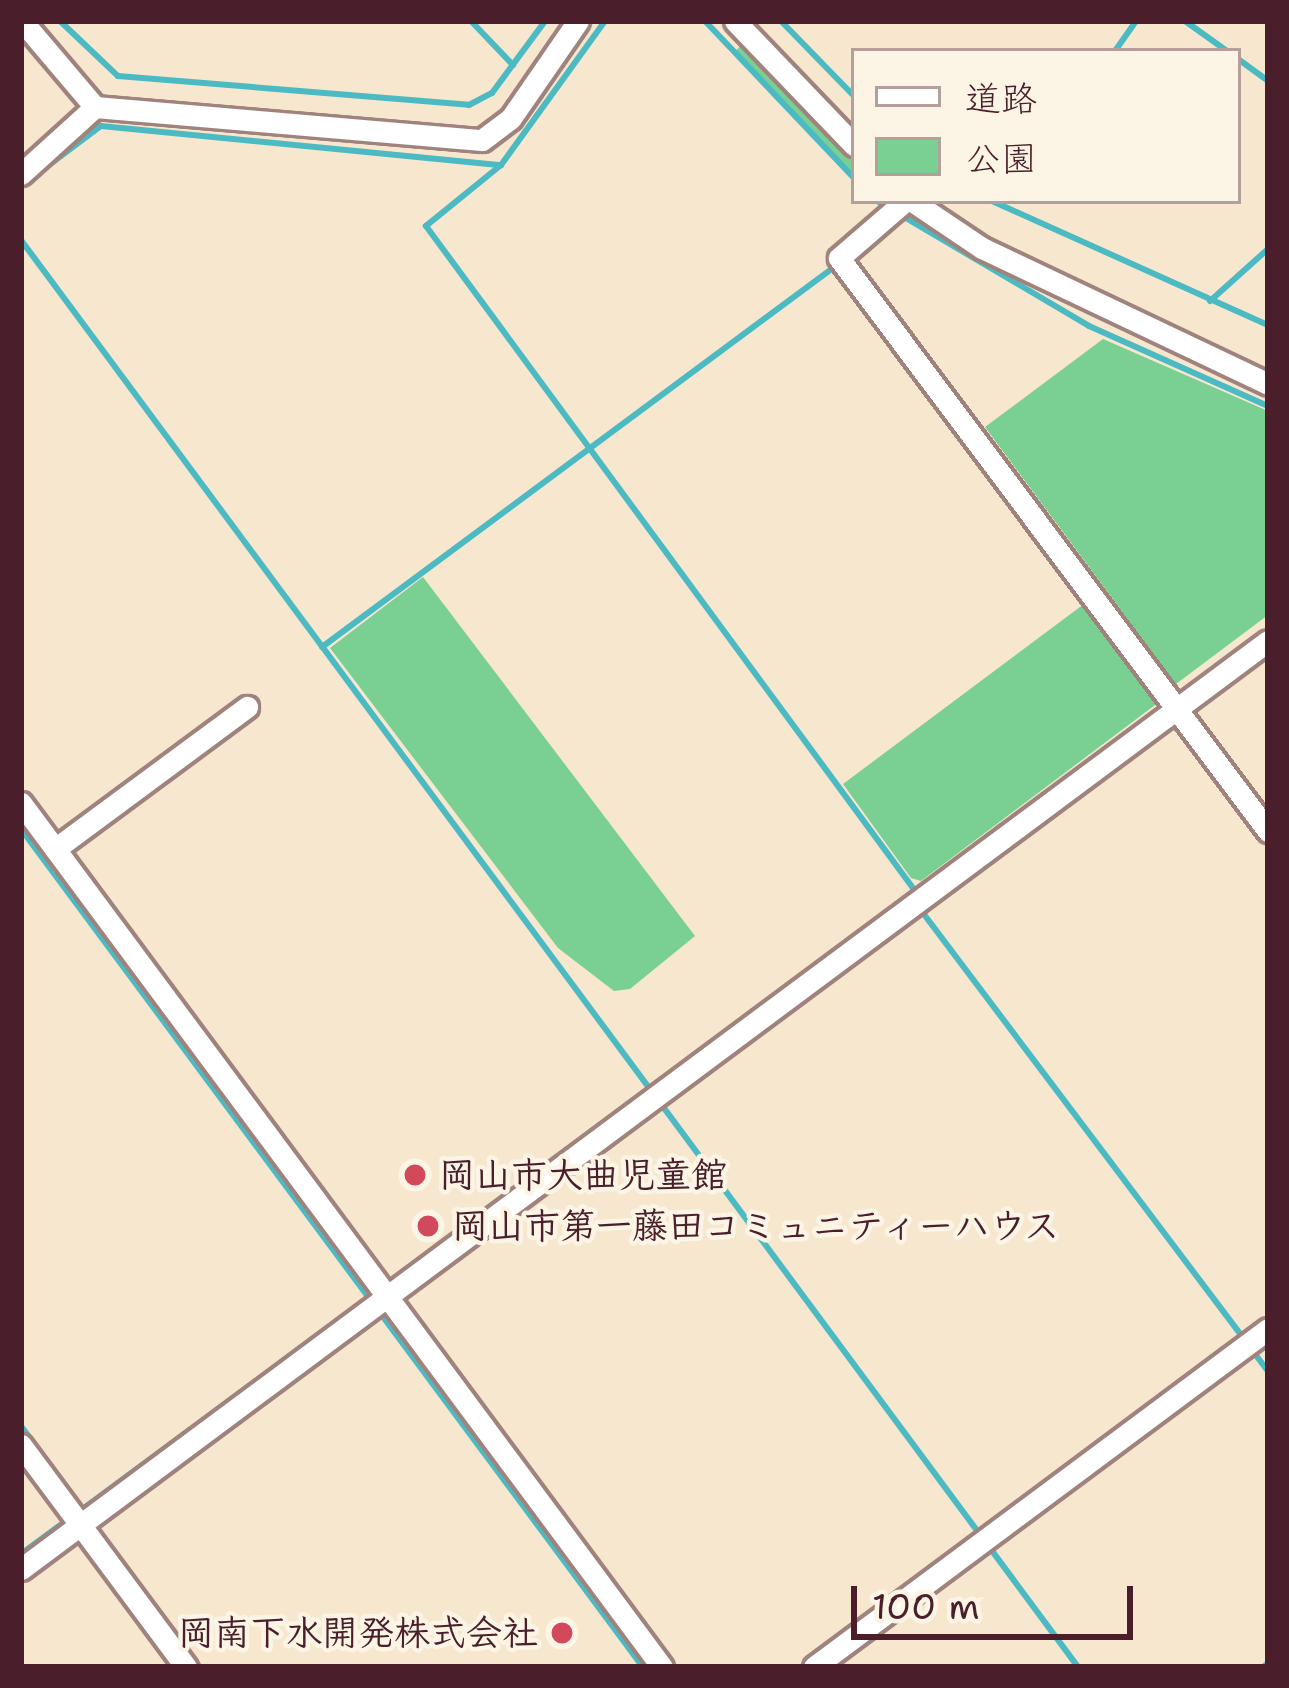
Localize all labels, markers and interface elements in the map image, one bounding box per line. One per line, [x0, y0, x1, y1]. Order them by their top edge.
legend [851, 48, 1241, 204]
text: 道路 [965, 74, 1037, 123]
text: 公園 [965, 134, 1037, 183]
place label: 岡山市大曲児童館 [439, 1153, 727, 1197]
marker: 岡山市大曲児童館 [402, 1162, 428, 1188]
place label: 岡山市第一藤田コミュニティーハウス [452, 1204, 1064, 1248]
marker: 岡山市第一藤田コミュニティーハウス [415, 1213, 441, 1239]
scale bar [857, 1562, 1139, 1636]
text: 100 m [872, 1582, 980, 1631]
place label: 岡南下水開発株式会社 [178, 1611, 538, 1655]
marker: 岡南下水開発株式会社 [549, 1620, 575, 1646]

